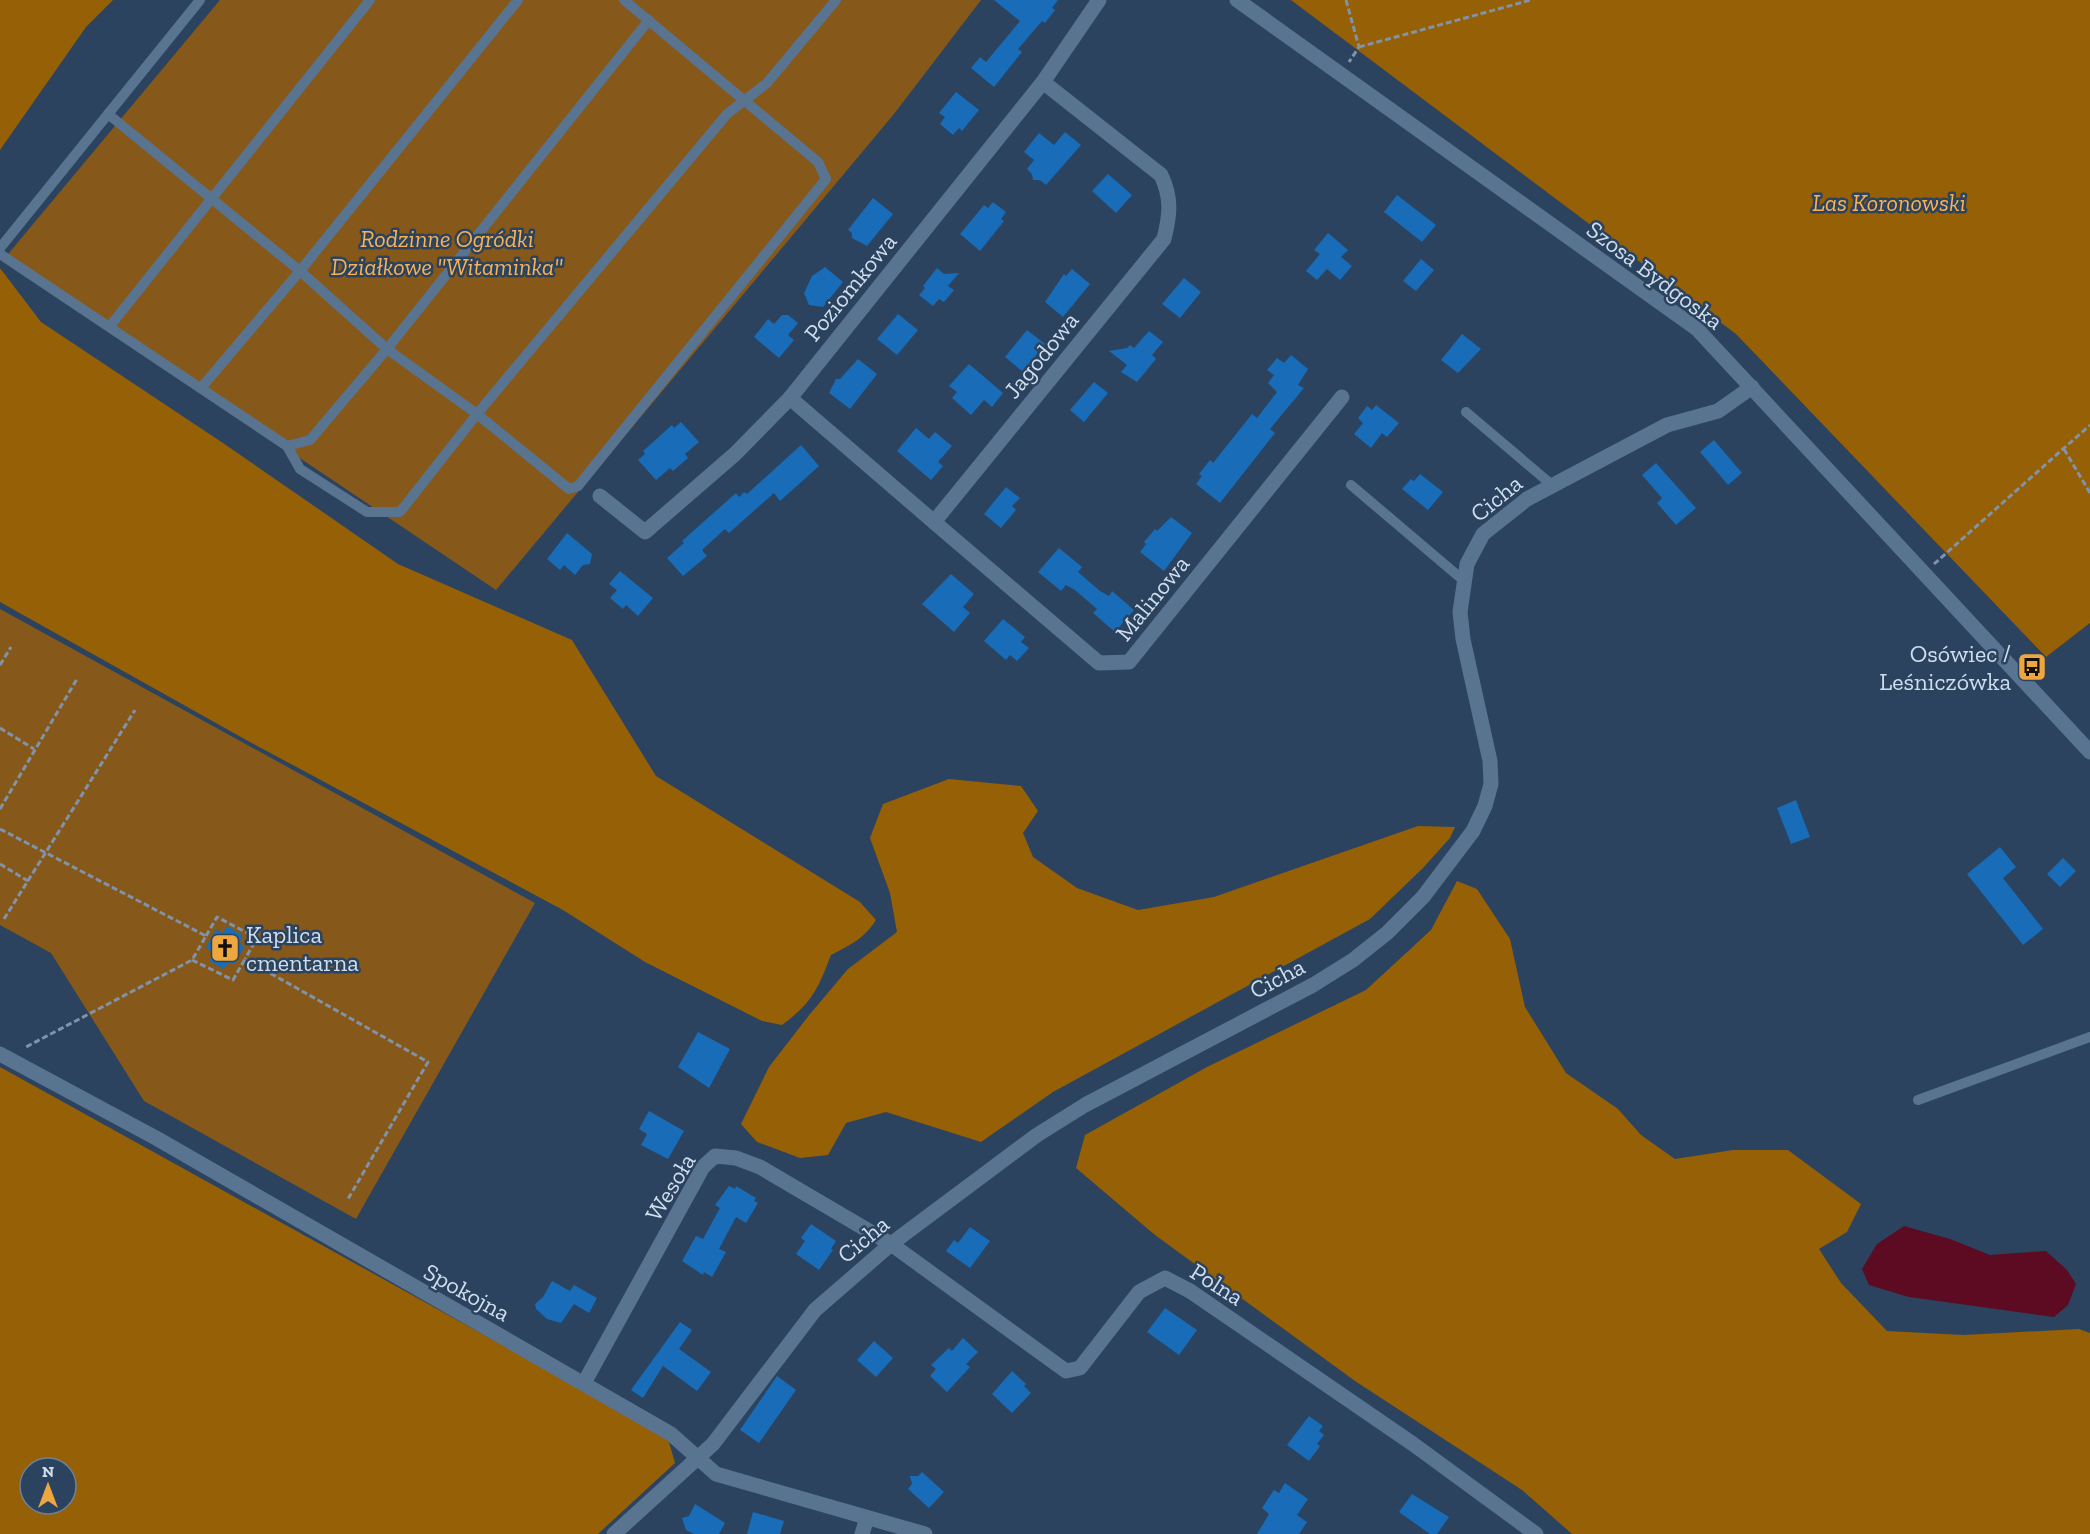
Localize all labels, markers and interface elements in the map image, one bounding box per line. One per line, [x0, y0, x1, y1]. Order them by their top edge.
park label: Las Koronowski [1812, 188, 1966, 217]
street label: Szosa Bydgoska [1581, 214, 1729, 336]
park label: Rodzinne Ogródki Działkowe "Witaminka" [331, 224, 563, 281]
street label: Poziomkowa [798, 227, 903, 347]
street label: Jagodowa [997, 306, 1085, 404]
street label: Cicha [1464, 468, 1528, 528]
street label: Malinowa [1109, 549, 1195, 647]
place label: Osówiec / Leśniczówka [1879, 639, 2011, 696]
bus stop icon: Osówiec / Leśniczówka [2016, 651, 2048, 683]
place label: Kaplica cmentarna [246, 920, 359, 977]
church icon: Kaplica cmentarna [209, 932, 241, 964]
street label: Cicha [1244, 951, 1310, 1005]
street label: Wesoła [639, 1148, 702, 1226]
street label: Cicha [831, 1209, 895, 1269]
street label: Spokojna [419, 1257, 516, 1328]
street label: Polna [1185, 1257, 1249, 1312]
north arrow [18, 1456, 78, 1516]
text: N [42, 1462, 54, 1481]

